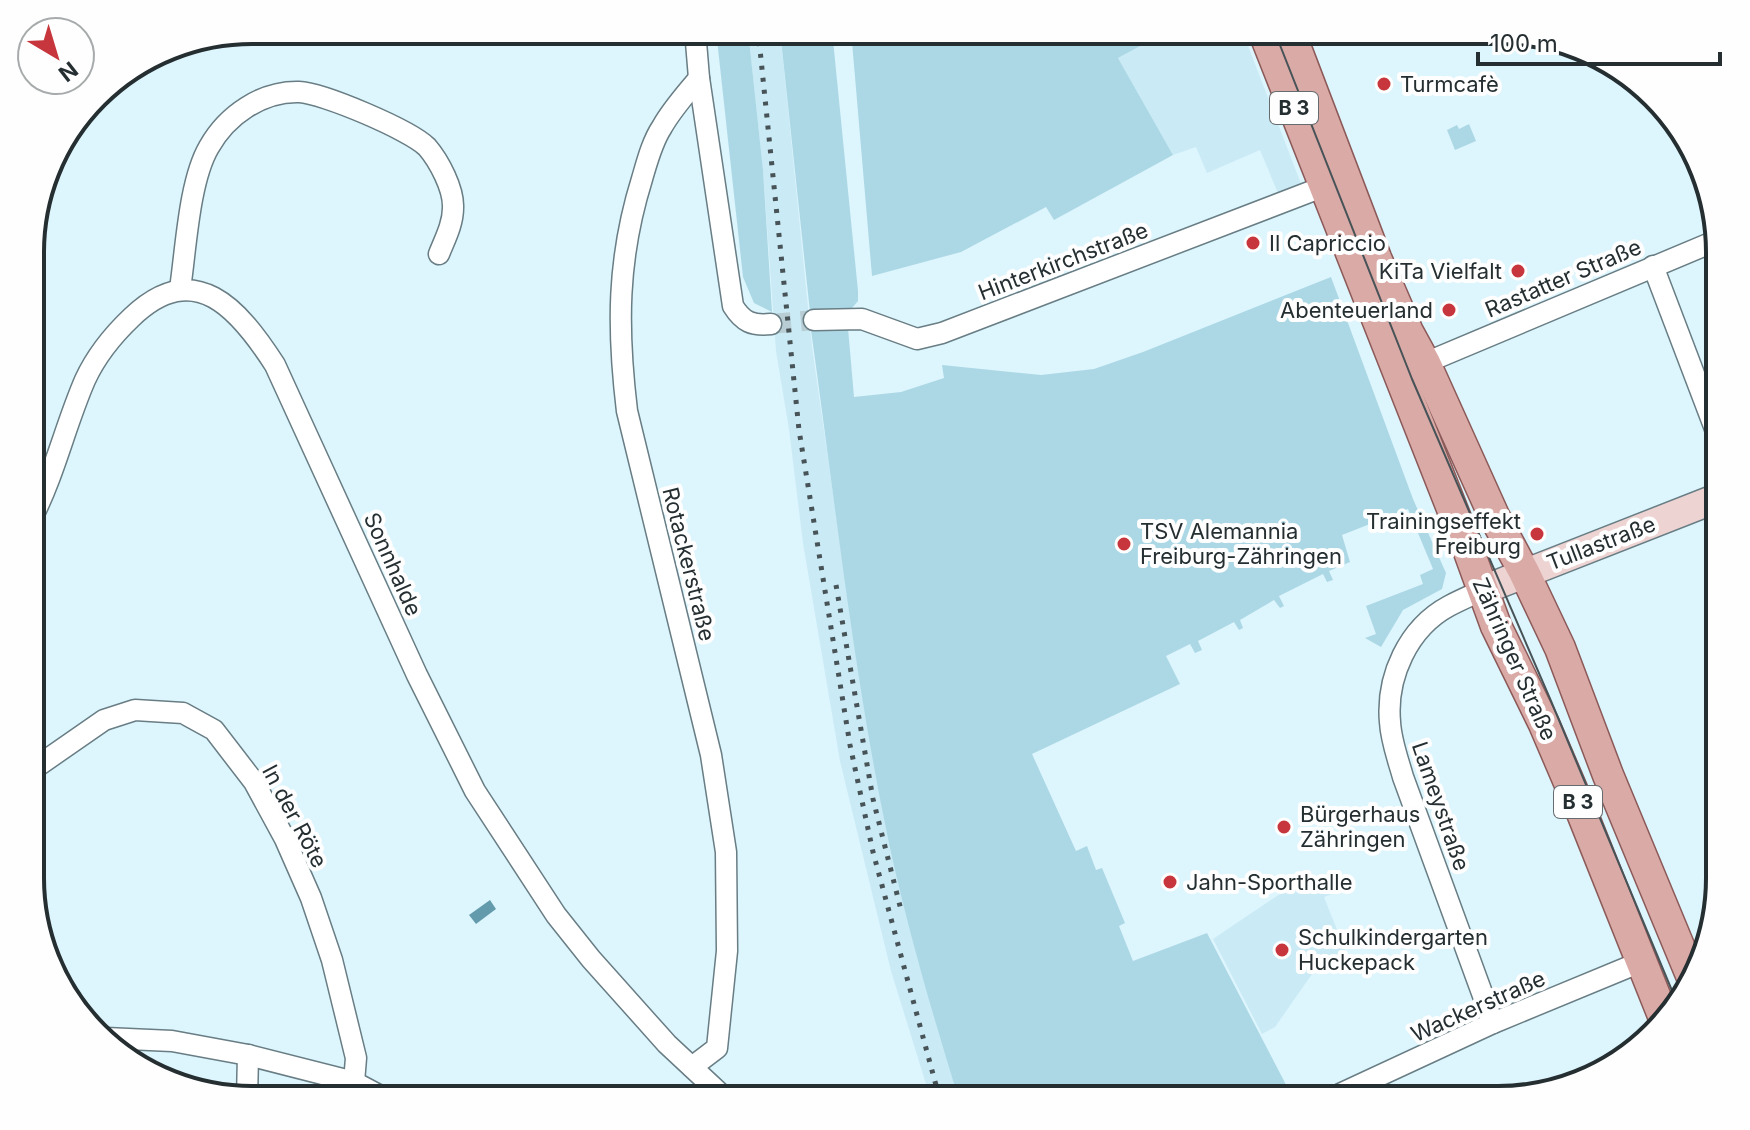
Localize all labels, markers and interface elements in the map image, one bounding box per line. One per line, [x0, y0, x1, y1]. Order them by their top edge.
north arrow [16, 16, 96, 96]
scale bar [1478, 16, 1720, 66]
text: 100 m [1490, 29, 1558, 58]
text: N [54, 56, 83, 87]
place label: Turmcafè [1400, 71, 1499, 97]
marker: Turmcafè [1375, 75, 1393, 93]
road number: B 3 [1270, 92, 1318, 124]
street label: Hinterkirchstraße [974, 217, 1152, 305]
place label: Il Capriccio [1269, 230, 1386, 256]
street label: Rastatter Straße [1481, 233, 1645, 323]
marker: Il Capriccio [1244, 234, 1262, 252]
place label: KiTa Vielfalt [1379, 258, 1502, 284]
marker: KiTa Vielfalt [1509, 262, 1527, 280]
place label: Abenteuerland [1280, 297, 1433, 323]
marker: Abenteuerland [1440, 301, 1458, 319]
street label: Rotackerstraße [657, 484, 721, 644]
street label: Sonnhalde [359, 508, 427, 620]
place label: Trainingseffekt Freiburg [1366, 508, 1521, 559]
street label: Tullastraße [1543, 510, 1659, 576]
place label: TSV Alemannia Freiburg-Zähringen [1140, 518, 1342, 569]
marker: Trainingseffekt Freiburg [1528, 525, 1546, 543]
marker: TSV Alemannia Freiburg-Zähringen [1115, 535, 1133, 553]
street label: Zähringer Straße [1467, 574, 1563, 744]
street label: Lameystraße [1407, 738, 1475, 874]
street label: In der Röte [257, 760, 333, 872]
road number: B 3 [1554, 786, 1602, 818]
place label: Bürgerhaus Zähringen [1300, 801, 1420, 852]
marker: Bürgerhaus Zähringen [1275, 818, 1293, 836]
place label: Jahn-Sporthalle [1186, 869, 1352, 895]
marker: Jahn-Sporthalle [1161, 873, 1179, 891]
place label: Schulkindergarten Huckepack [1298, 924, 1488, 975]
marker: Schulkindergarten Huckepack [1273, 941, 1291, 959]
street label: Wackerstraße [1407, 965, 1549, 1047]

